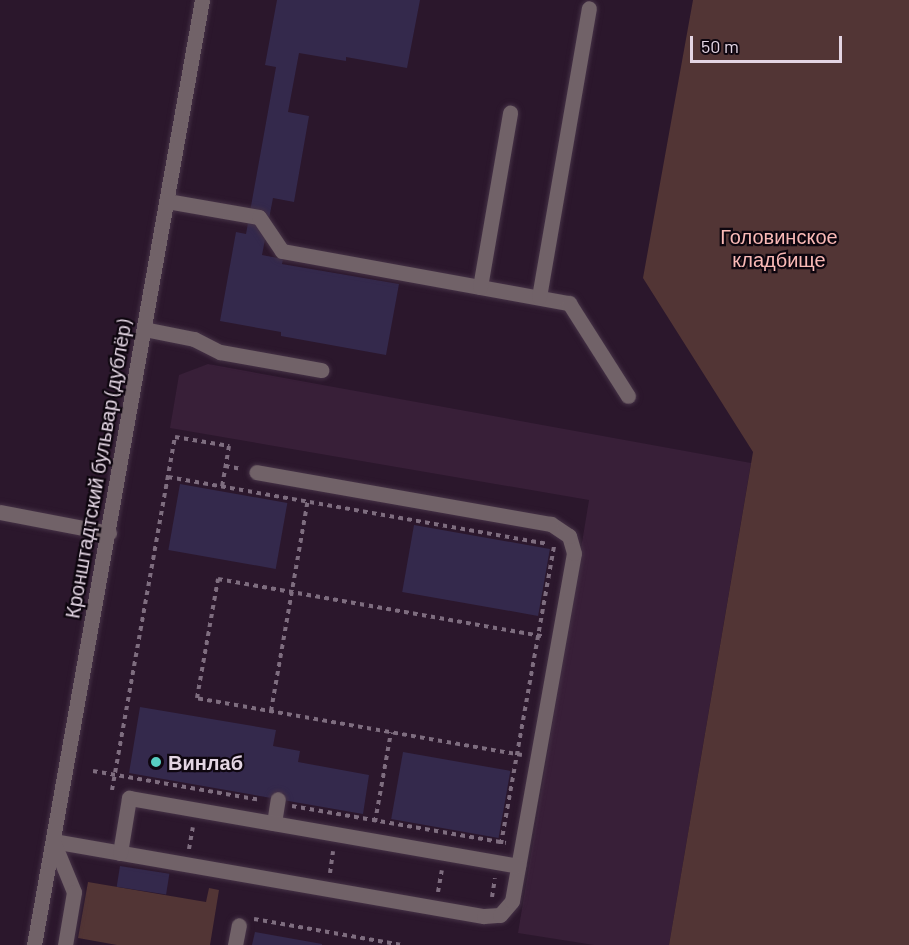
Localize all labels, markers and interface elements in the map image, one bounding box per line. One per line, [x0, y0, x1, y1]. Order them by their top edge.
scale bar [693, 24, 844, 62]
text: 50 m [701, 35, 739, 57]
park label: Головинское кладбище [720, 224, 838, 271]
street label: Кронштадтский бульвар (дублёр) [60, 318, 136, 620]
place label: Винлаб [168, 750, 243, 774]
marker: Винлаб [149, 755, 163, 769]

